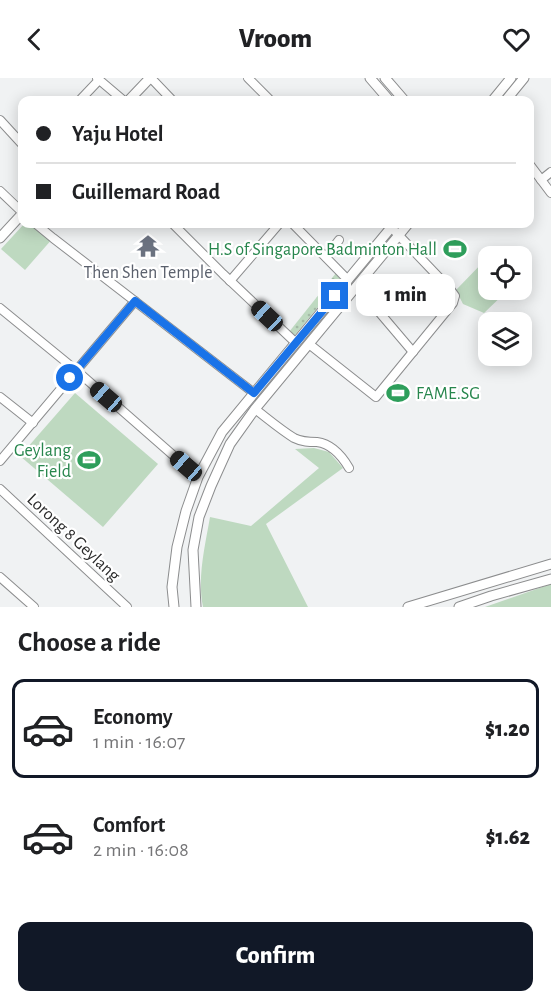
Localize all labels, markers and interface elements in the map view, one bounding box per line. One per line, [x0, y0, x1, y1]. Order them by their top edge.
icon: back [18, 23, 51, 56]
icon: heart [500, 23, 533, 56]
text: Vroom [239, 25, 312, 52]
text: Yaju Hotel [72, 123, 164, 145]
text: Guillemard Road [72, 181, 220, 203]
temple icon: Then Shen Temple [135, 233, 161, 259]
sports icon: H.S of Singapore Badminton Hall [442, 236, 468, 262]
place label: H.S of Singapore Badminton Hall [208, 241, 437, 259]
map controls [478, 246, 532, 366]
button: locate [478, 246, 532, 300]
place label: Then Shen Temple [83, 264, 213, 282]
callout: 1 min [356, 275, 455, 317]
route end [321, 282, 348, 309]
text: 1 min [384, 285, 427, 305]
car [248, 297, 286, 335]
button: layers [478, 312, 532, 366]
route start [56, 364, 83, 391]
car [87, 378, 125, 416]
sports icon: FAME.SG [385, 380, 411, 406]
place label: FAME.SG [416, 385, 480, 403]
place label: Geylang Field [14, 442, 71, 481]
sports icon: Geylang Field [76, 447, 102, 473]
car [167, 447, 205, 485]
street label: Lorong 8 Geylang [23, 490, 123, 585]
text: Choose a ride [18, 629, 161, 656]
icon: car [21, 702, 75, 756]
text: Economy [93, 706, 173, 728]
text: $1.20 [485, 718, 530, 740]
text: 1 min · 16:07 [93, 732, 185, 752]
icon: car [21, 810, 75, 864]
text: Comfort [93, 814, 165, 836]
text: $1.62 [486, 826, 530, 848]
text: 2 min · 16:08 [93, 840, 189, 860]
button: Confirm [18, 922, 533, 991]

